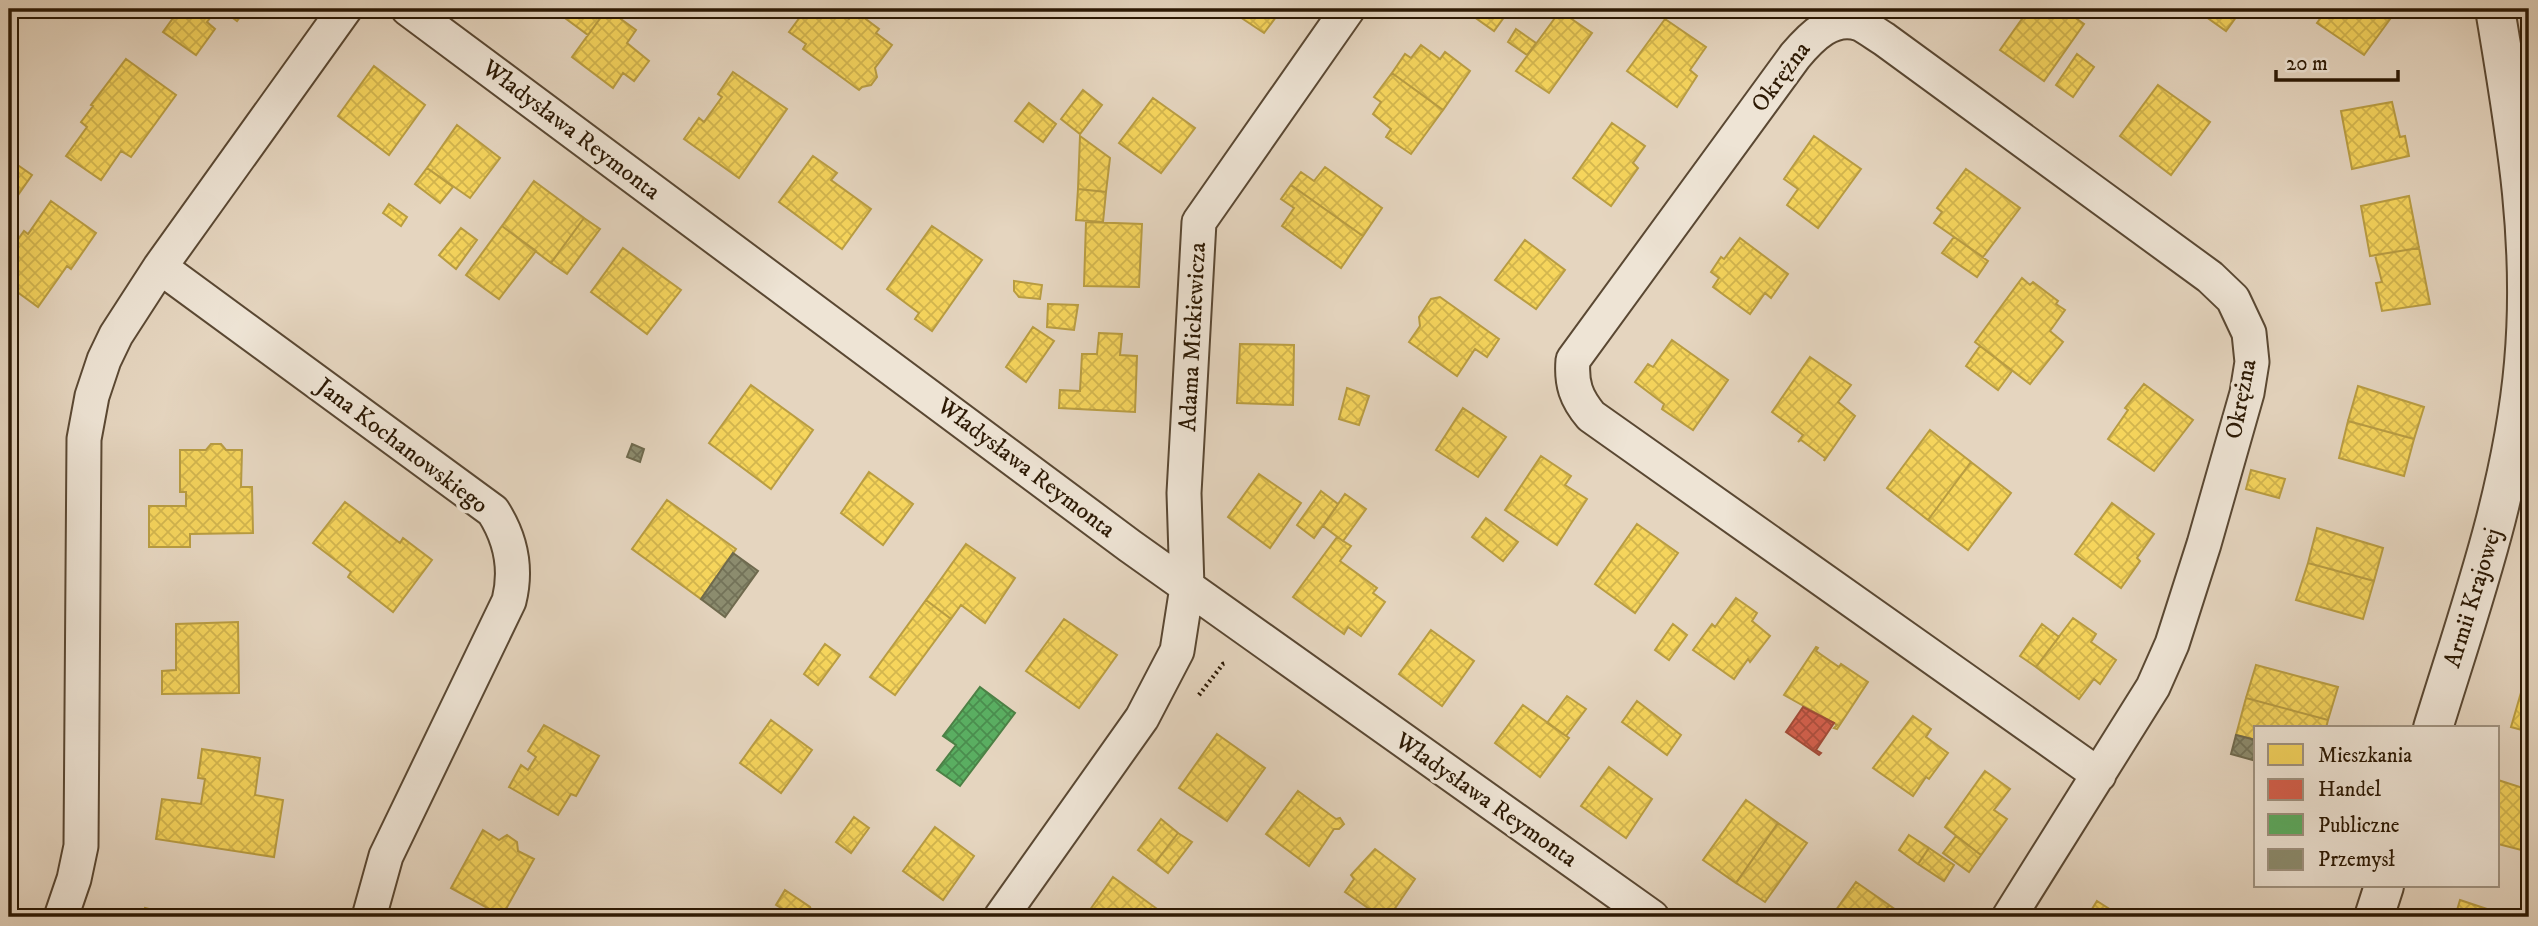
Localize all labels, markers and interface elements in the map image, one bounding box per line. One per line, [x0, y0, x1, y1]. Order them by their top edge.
street label: Okrężna [1745, 35, 1818, 118]
scale bar [2276, 38, 2398, 82]
text: 20 m [2286, 51, 2328, 77]
street label: Władysława Reymonta [475, 53, 667, 207]
street label: Adama Mickiewicza [1173, 241, 1213, 433]
street label: Okrężna [2219, 356, 2264, 442]
street label: Jana Kochanowskiego [309, 370, 494, 520]
street label: Władysława Reymonta [930, 391, 1122, 545]
street label: Armii Krajowej [2438, 525, 2508, 671]
street label: Władysława Reymonta [1388, 725, 1584, 875]
legend [2254, 726, 2500, 888]
text: Mieszkania [2318, 743, 2412, 769]
text: Handel [2318, 777, 2382, 803]
text: Publiczne [2318, 813, 2400, 839]
text: Przemysł [2318, 847, 2395, 873]

